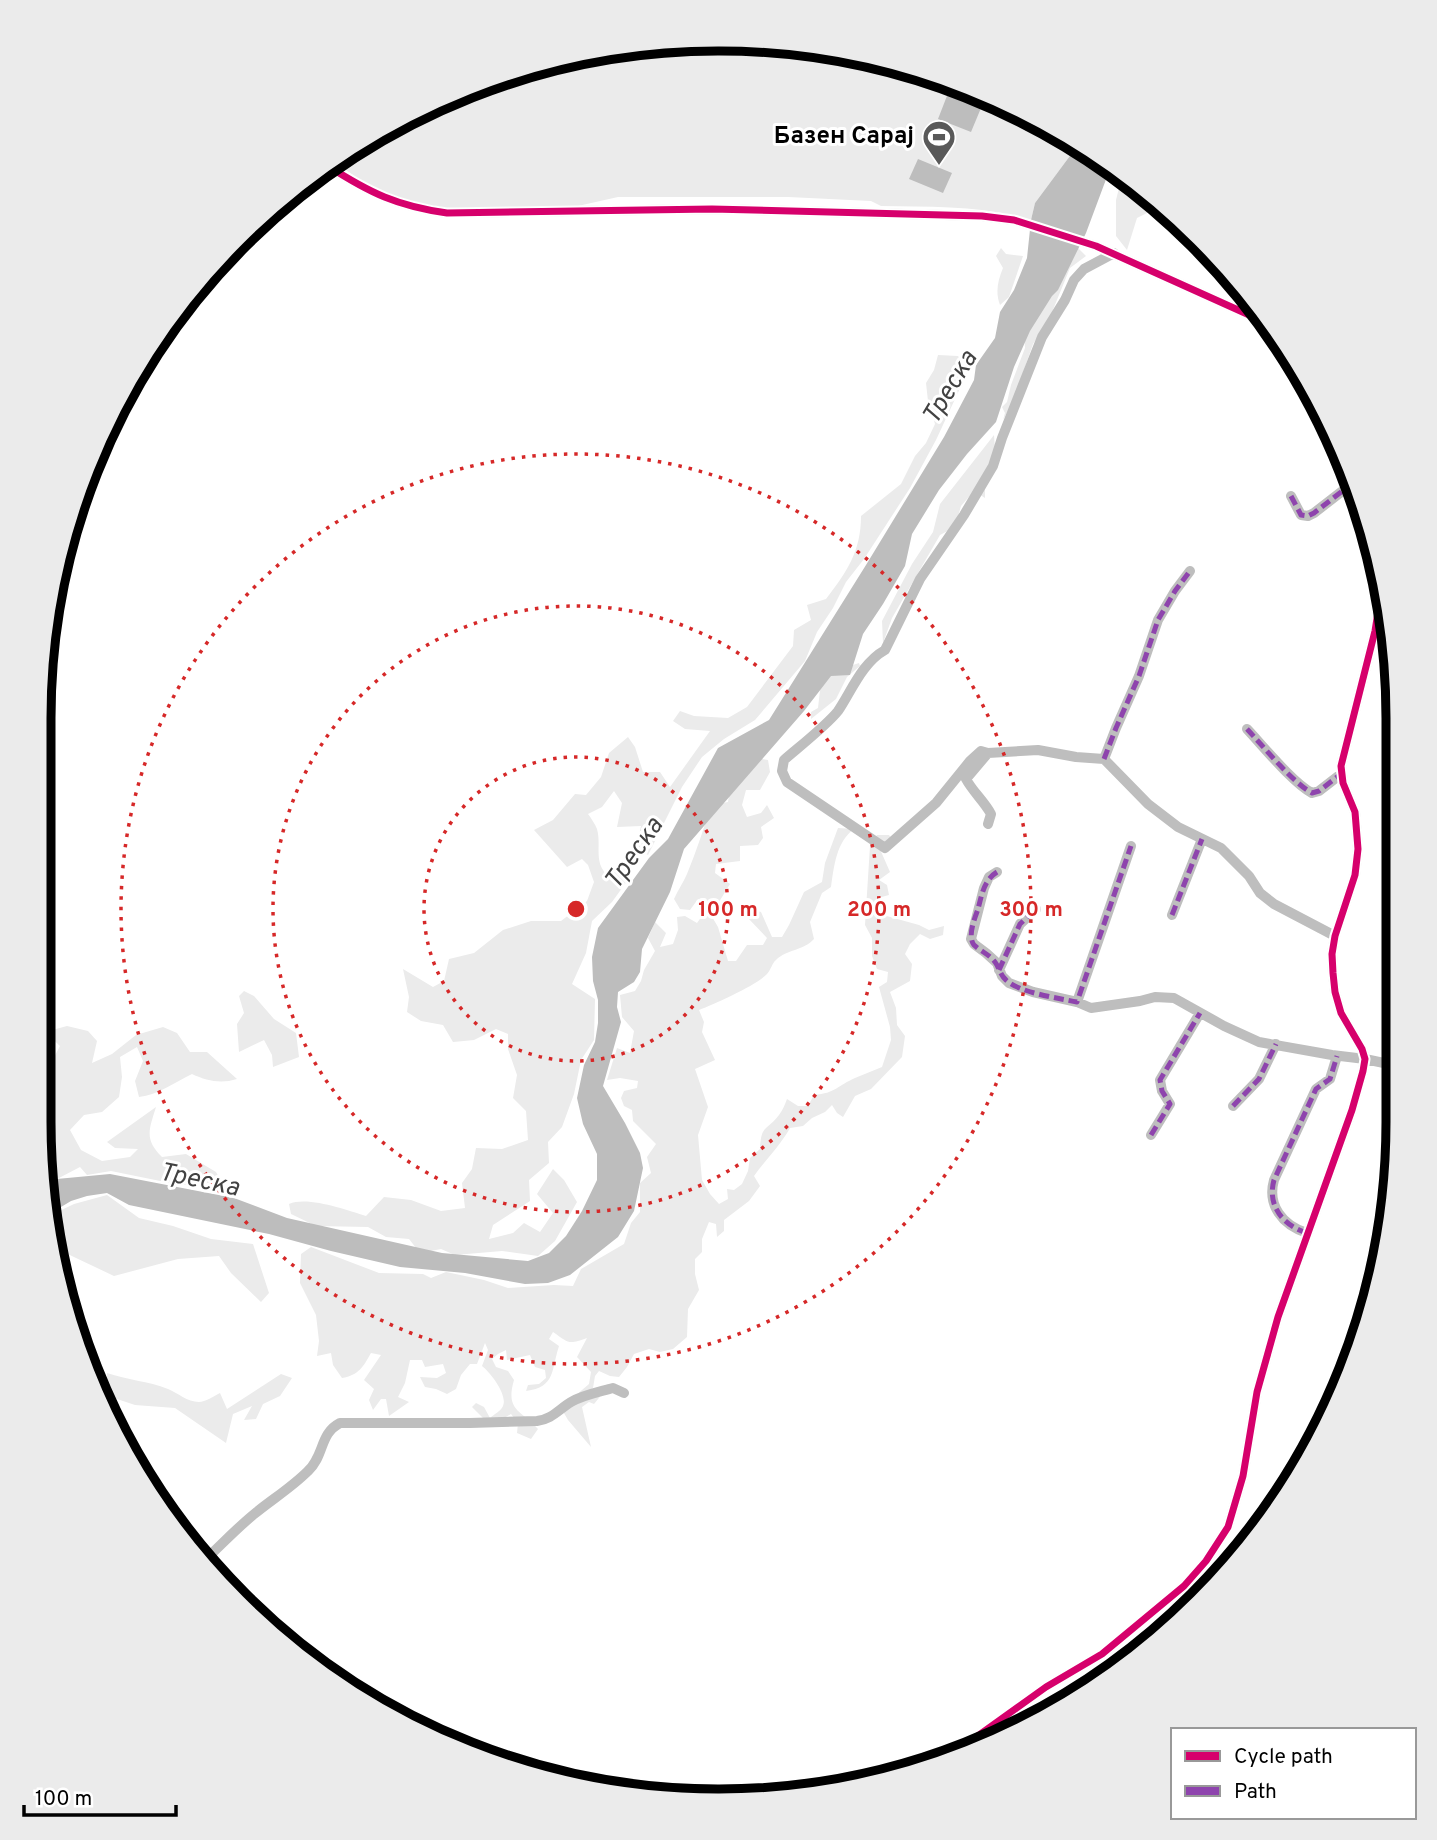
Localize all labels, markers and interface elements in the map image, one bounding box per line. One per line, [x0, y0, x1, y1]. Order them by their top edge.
sports icon: Базен Сарај [920, 118, 958, 167]
place label: Базен Сарај [774, 122, 914, 152]
water label: Треска [916, 344, 986, 431]
water label: Треска [598, 811, 672, 897]
centre of rings [564, 897, 588, 921]
text: 100 m [698, 897, 758, 924]
text: 200 m [847, 897, 911, 924]
text: 300 m [999, 897, 1063, 924]
water label: Треска [156, 1156, 243, 1206]
legend [1171, 1728, 1416, 1819]
text: Cycle path [1234, 1744, 1333, 1771]
scale bar [24, 1773, 177, 1817]
text: Path [1234, 1779, 1277, 1806]
text: 100 m [35, 1786, 92, 1813]

